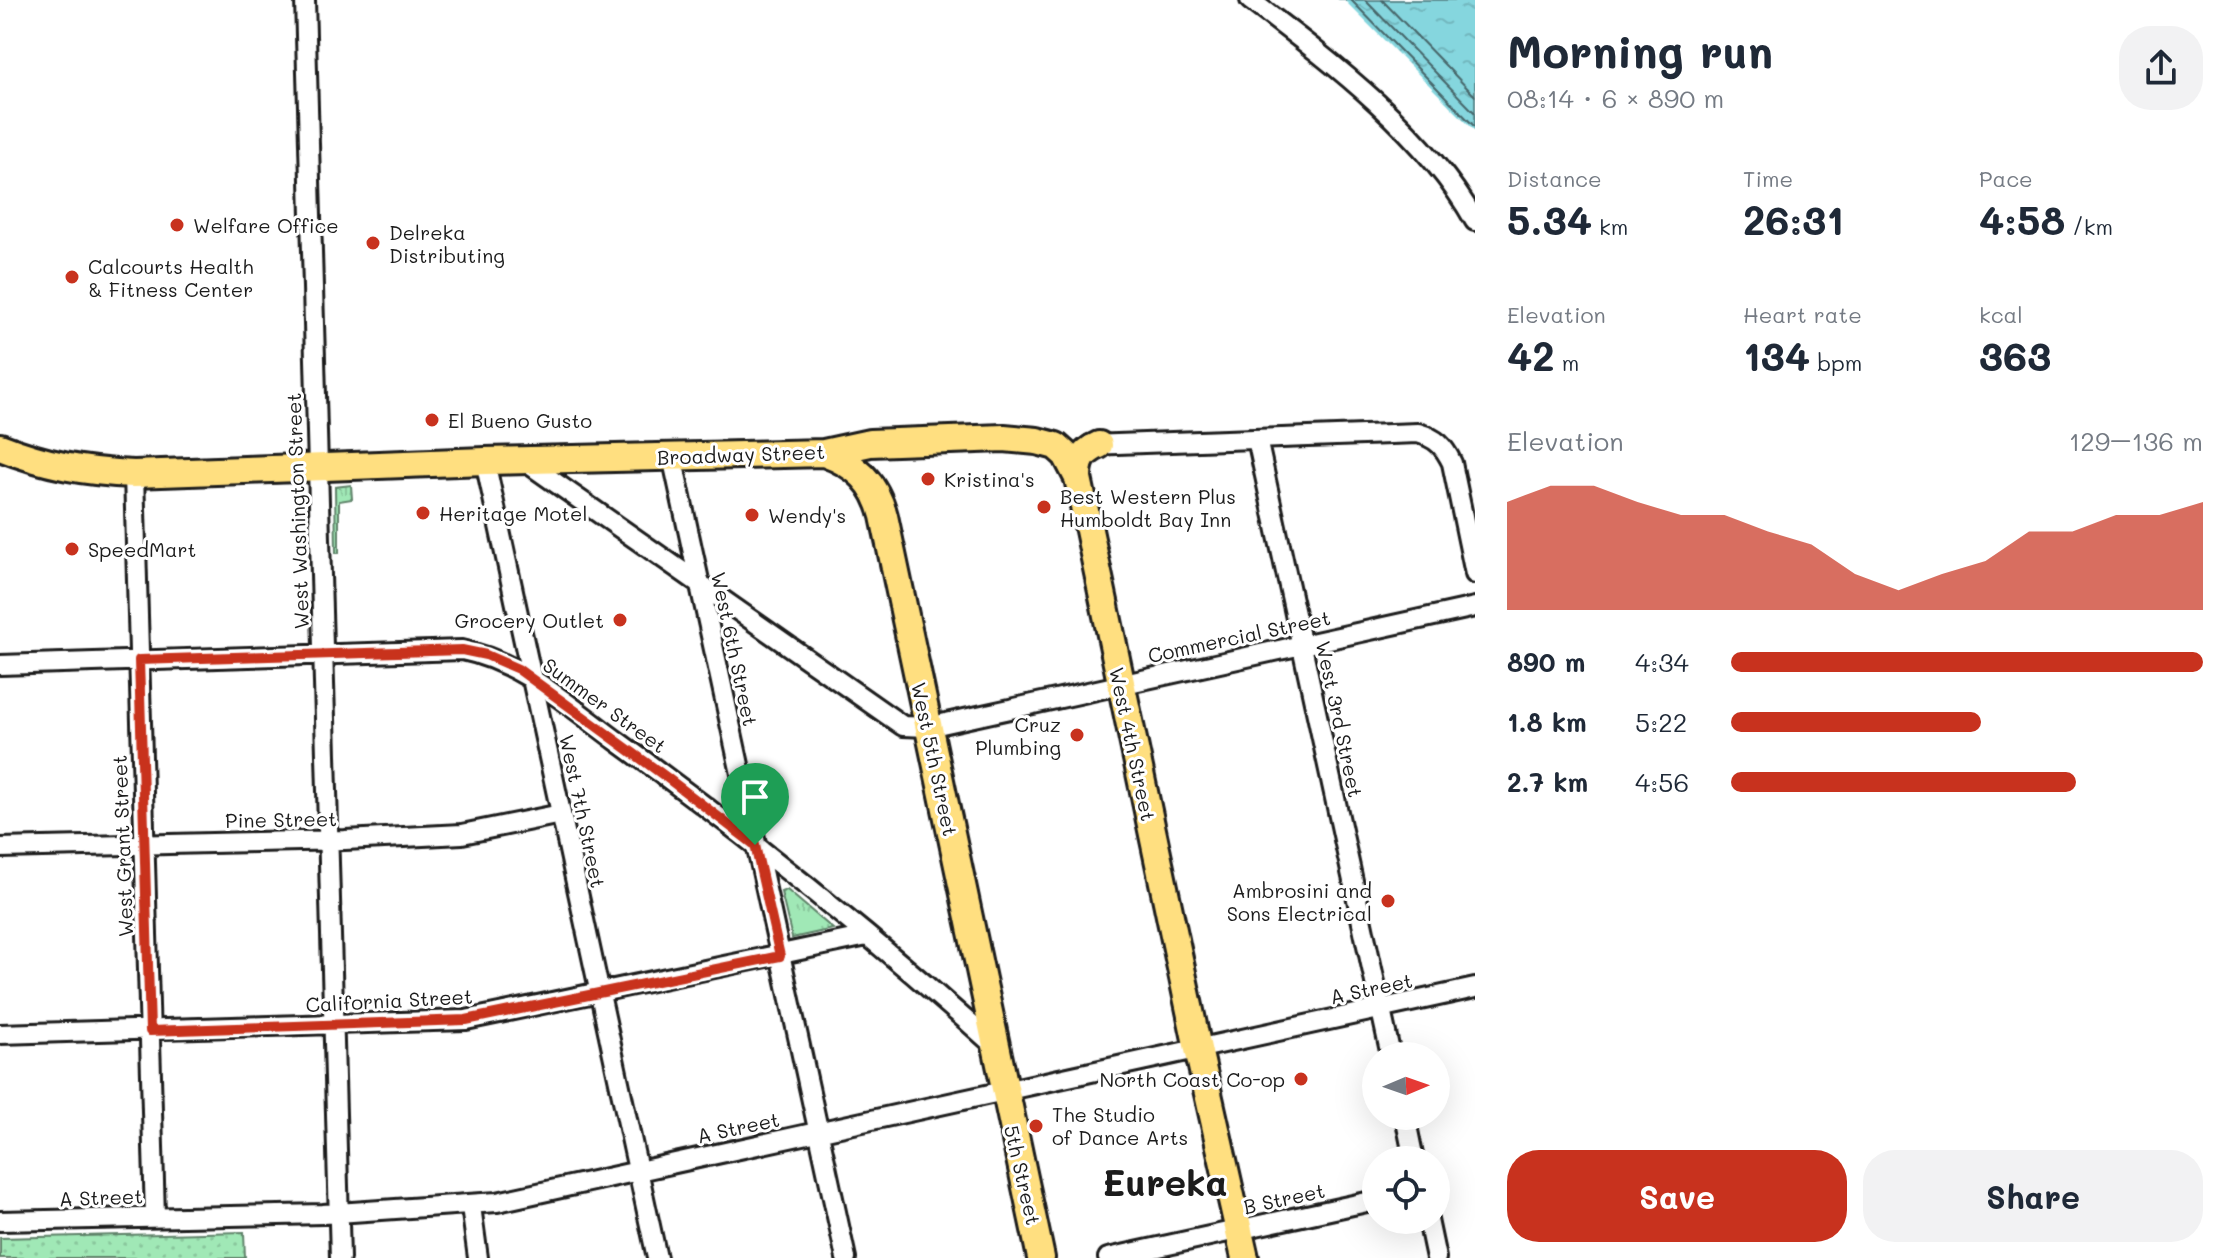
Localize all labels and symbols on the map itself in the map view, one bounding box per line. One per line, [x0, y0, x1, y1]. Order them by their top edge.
place label: Welfare Office [193, 212, 339, 238]
marker: Welfare Office [168, 216, 186, 234]
place label: Delreka Distributing [389, 219, 505, 268]
marker: Delreka Distributing [364, 234, 382, 252]
place label: Calcourts Health & Fitness Center [88, 253, 253, 302]
marker: Calcourts Health & Fitness Center [63, 268, 81, 286]
street label: West Washington Street [280, 392, 314, 630]
place label: El Bueno Gusto [448, 407, 592, 433]
marker: El Bueno Gusto [423, 411, 441, 429]
street label: Broadway Street [657, 438, 825, 470]
place label: Kristina's [944, 466, 1035, 492]
marker: Kristina's [919, 470, 937, 488]
place label: Best Western Plus Humboldt Bay Inn [1060, 483, 1236, 532]
marker: Best Western Plus Humboldt Bay Inn [1035, 498, 1053, 516]
place label: Heritage Motel [439, 500, 587, 526]
place label: Wendy's [768, 502, 846, 528]
marker: Heritage Motel [414, 504, 432, 522]
marker: Wendy's [743, 506, 761, 524]
place label: SpeedMart [88, 536, 196, 562]
marker: SpeedMart [63, 540, 81, 558]
street label: West 6th Street [706, 569, 764, 729]
street label: Commercial Street [1145, 604, 1333, 668]
place label: Grocery Outlet [454, 607, 604, 633]
marker: Grocery Outlet [611, 611, 629, 629]
street label: West 3rd Street [1311, 638, 1369, 800]
street label: Summer Street [538, 651, 672, 759]
street label: West 4th Street [1104, 665, 1162, 823]
street label: West 5th Street [906, 680, 964, 838]
place label: Cruz Plumbing [975, 711, 1061, 760]
marker: Cruz Plumbing [1068, 726, 1086, 744]
street label: West 7th Street [554, 732, 612, 890]
street label: West Grant Street [106, 755, 138, 937]
pin [721, 763, 789, 845]
street label: Pine Street [225, 805, 337, 833]
place label: Ambrosini and Sons Electrical [1227, 877, 1372, 926]
marker: Ambrosini and Sons Electrical [1379, 892, 1397, 910]
street label: A Street [1327, 967, 1415, 1009]
street label: California Street [305, 983, 473, 1017]
north arrow [1362, 1042, 1450, 1130]
place label: North Coast Co-op [1100, 1066, 1285, 1092]
marker: North Coast Co-op [1292, 1070, 1310, 1088]
place label: The Studio of Dance Arts [1052, 1101, 1188, 1150]
street label: A Street [694, 1106, 782, 1148]
marker: The Studio of Dance Arts [1027, 1117, 1045, 1135]
street label: 5th Street [999, 1122, 1047, 1228]
district label: Eureka [1102, 1158, 1228, 1205]
street label: B Street [1241, 1177, 1327, 1219]
street label: A Street [59, 1183, 143, 1211]

